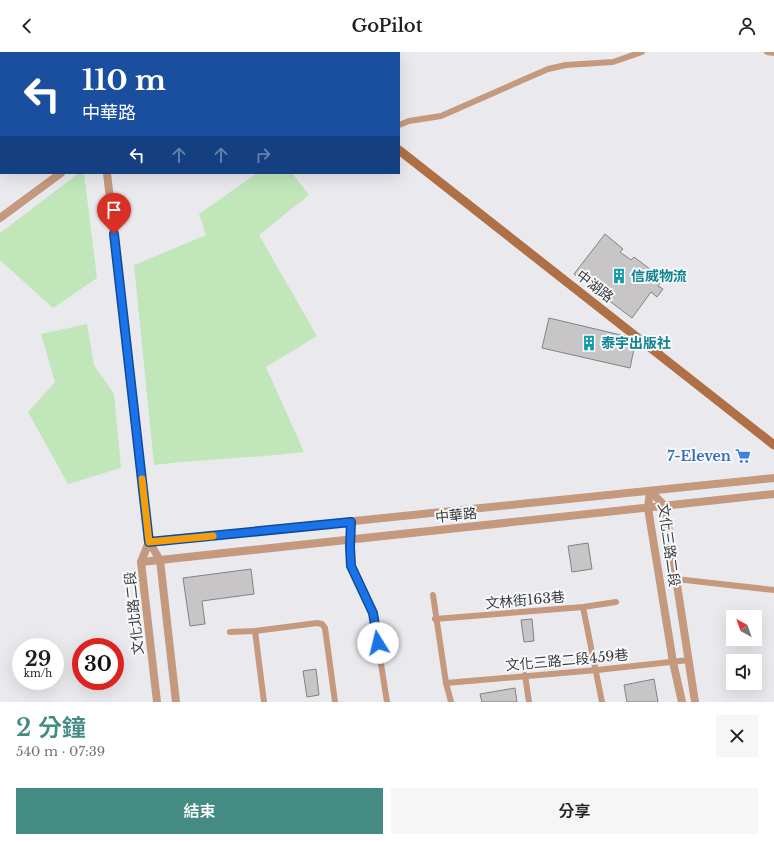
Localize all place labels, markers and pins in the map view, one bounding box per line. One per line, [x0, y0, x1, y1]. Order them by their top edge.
pin [97, 193, 131, 234]
building icon: 信威物流 [610, 267, 628, 285]
place label: 信威物流 [631, 267, 687, 285]
building icon: 泰宇出版社 [580, 334, 598, 352]
place label: 泰宇出版社 [601, 334, 671, 352]
place label: 7-Eleven [667, 447, 731, 465]
supermarket icon: 7-Eleven [734, 447, 752, 465]

